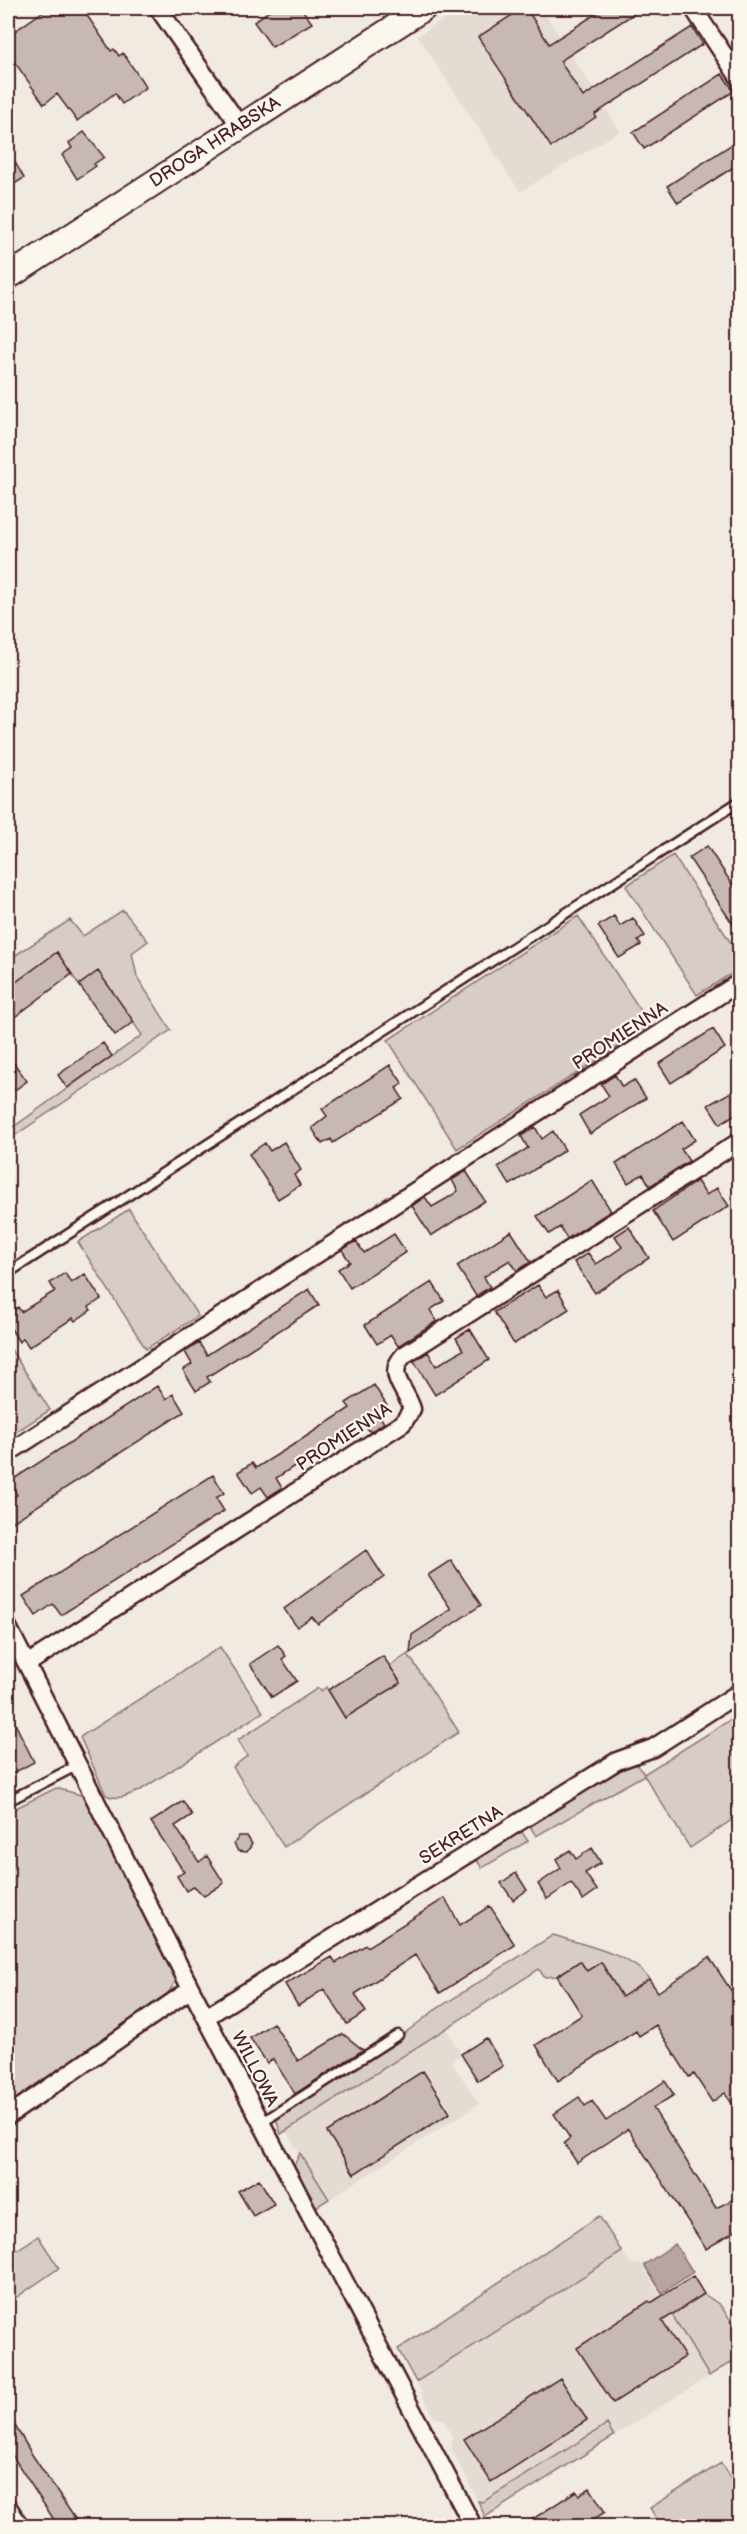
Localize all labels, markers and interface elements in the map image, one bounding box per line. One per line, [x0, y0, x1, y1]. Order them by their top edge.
street label: DROGA HRABSKA [146, 92, 284, 192]
street label: PROMIENNA [569, 998, 671, 1074]
street label: PROMIENNA [293, 1399, 395, 1475]
street label: SEKRETNA [415, 1801, 507, 1869]
street label: WILLOWA [227, 2028, 283, 2110]

